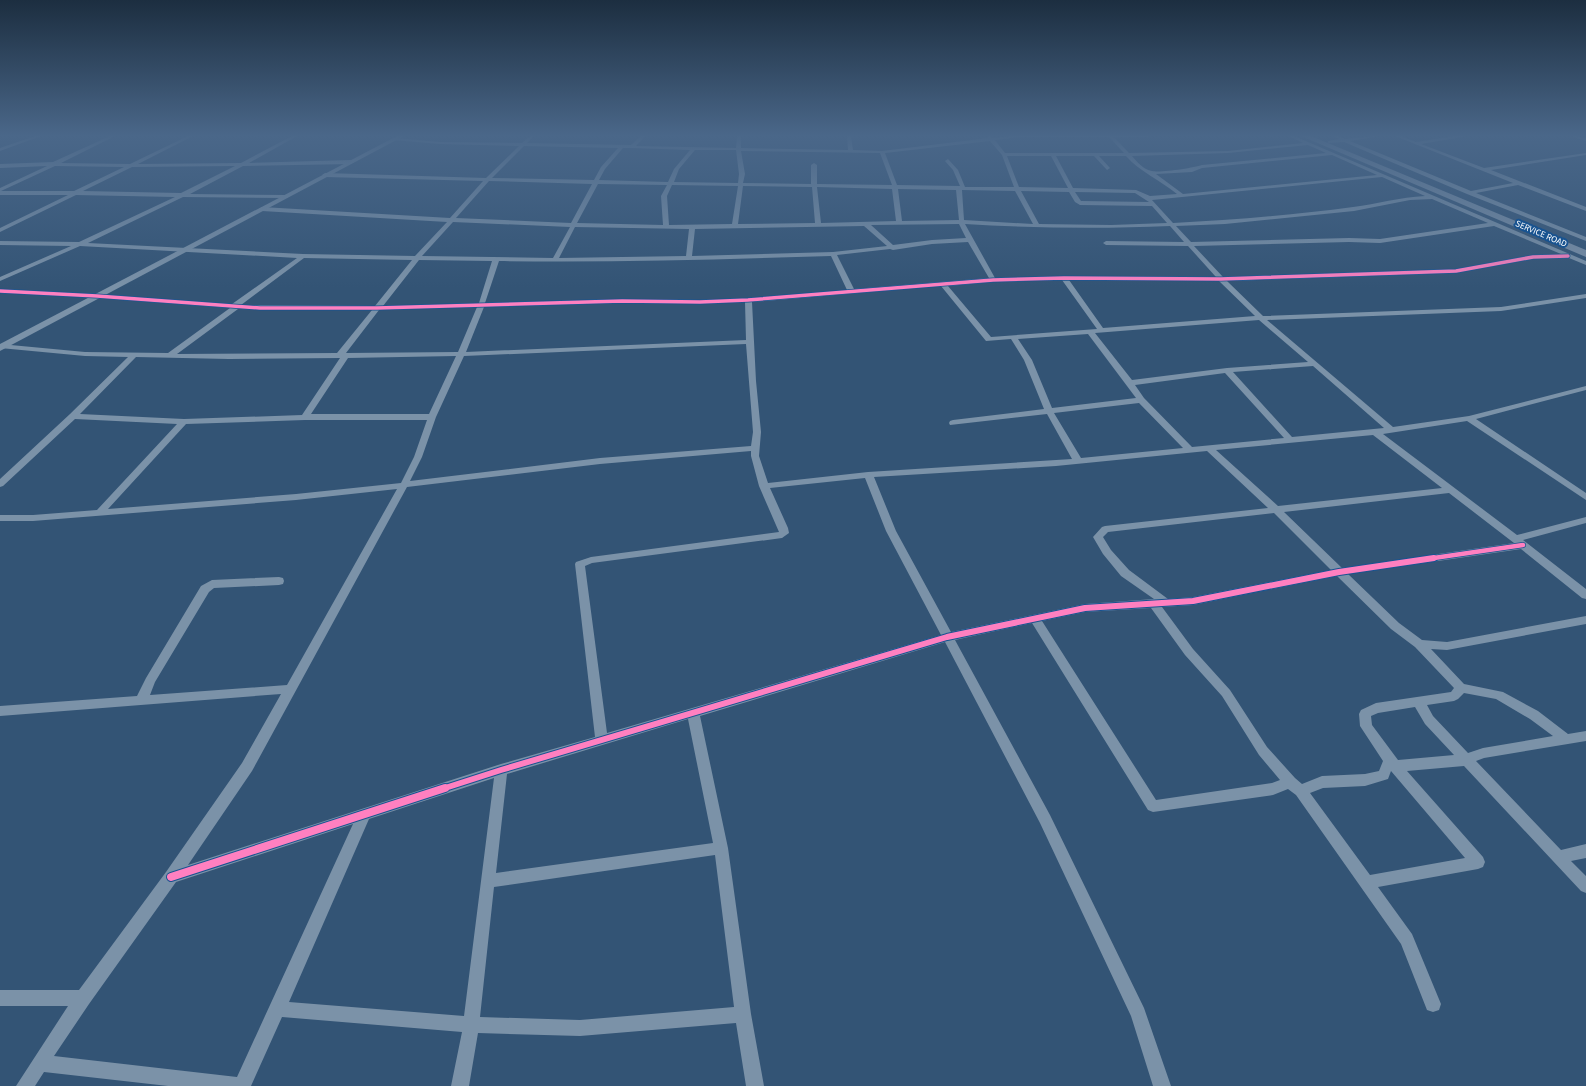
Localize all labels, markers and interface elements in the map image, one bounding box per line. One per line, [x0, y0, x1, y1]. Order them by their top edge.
street label: SERVICE ROAD [1513, 217, 1569, 251]

